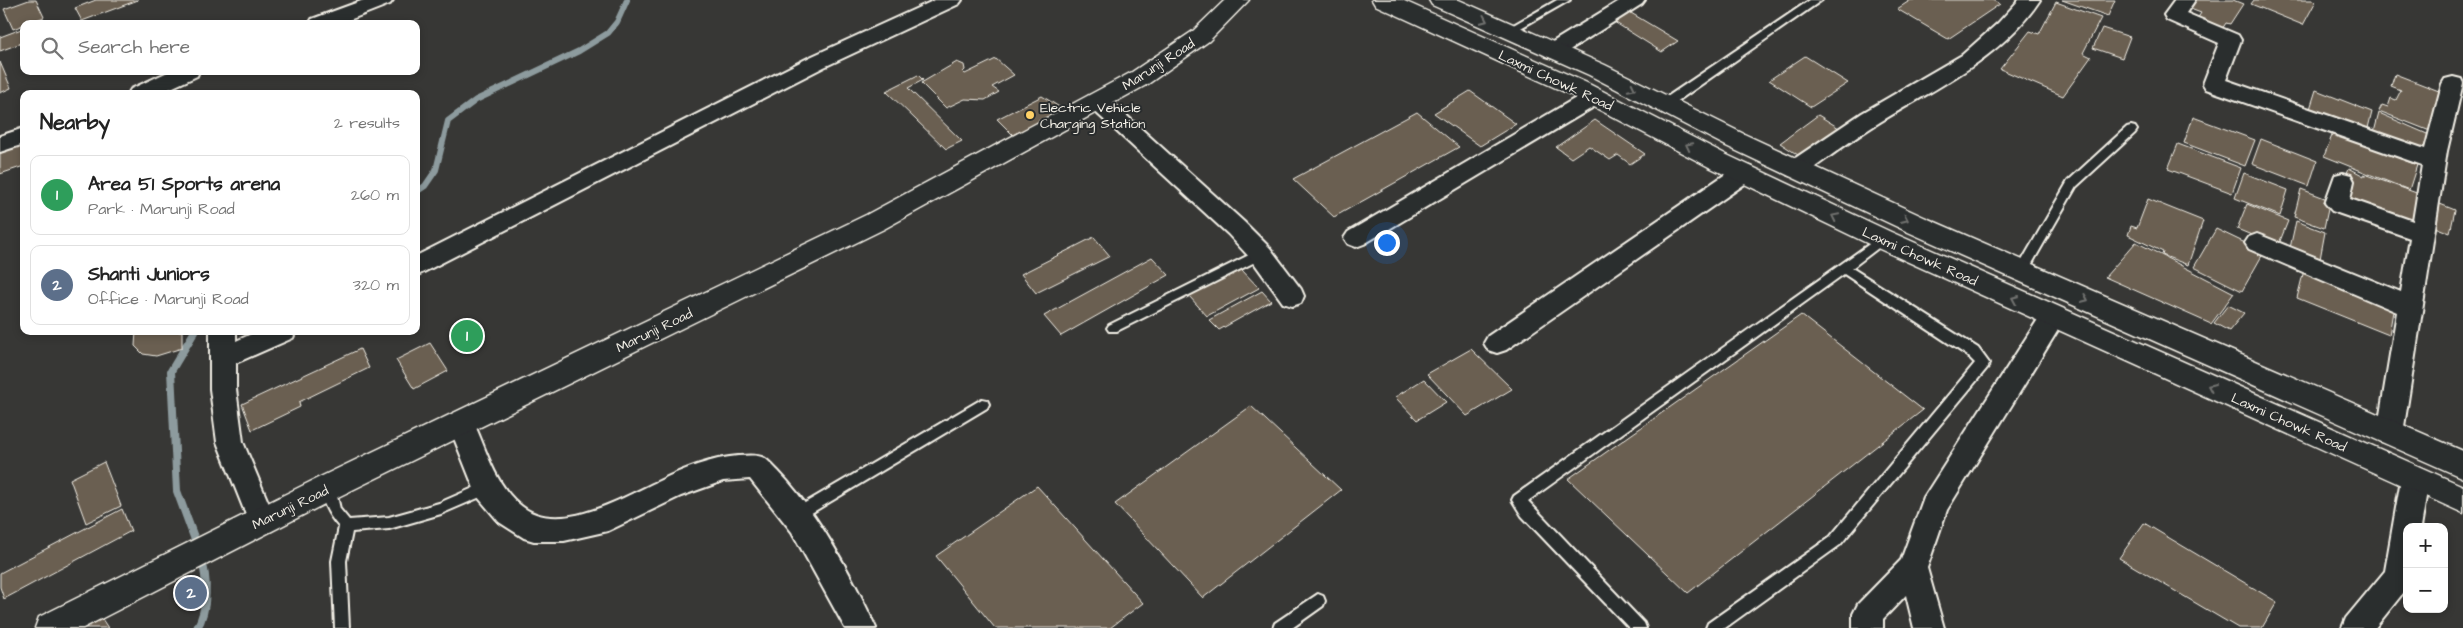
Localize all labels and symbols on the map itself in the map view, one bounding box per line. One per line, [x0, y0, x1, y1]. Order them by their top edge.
one-way arrow [1479, 13, 1488, 24]
street label: Marunji Road [1118, 34, 1199, 96]
street label: Laxmi Chowk Road [1495, 46, 1616, 116]
one-way arrow [1627, 82, 1636, 92]
place label: Electric Vehicle Charging Station [1040, 98, 1145, 134]
marker: Electric Vehicle Charging Station [1024, 109, 1036, 121]
one-way arrow [1685, 142, 1694, 152]
one-way arrow [1831, 213, 1840, 223]
one-way arrow [1899, 213, 1908, 223]
street label: Laxmi Chowk Road [1859, 222, 1981, 291]
your location [1374, 230, 1400, 256]
one-way arrow [2080, 292, 2089, 303]
one-way arrow [2011, 295, 2020, 306]
street label: Marunji Road [613, 304, 696, 358]
pin: 1 [451, 317, 483, 355]
one-way arrow [2207, 383, 2216, 394]
street label: Laxmi Chowk Road [2228, 388, 2350, 457]
street label: Marunji Road [249, 481, 332, 535]
pin: 2 [175, 574, 207, 612]

